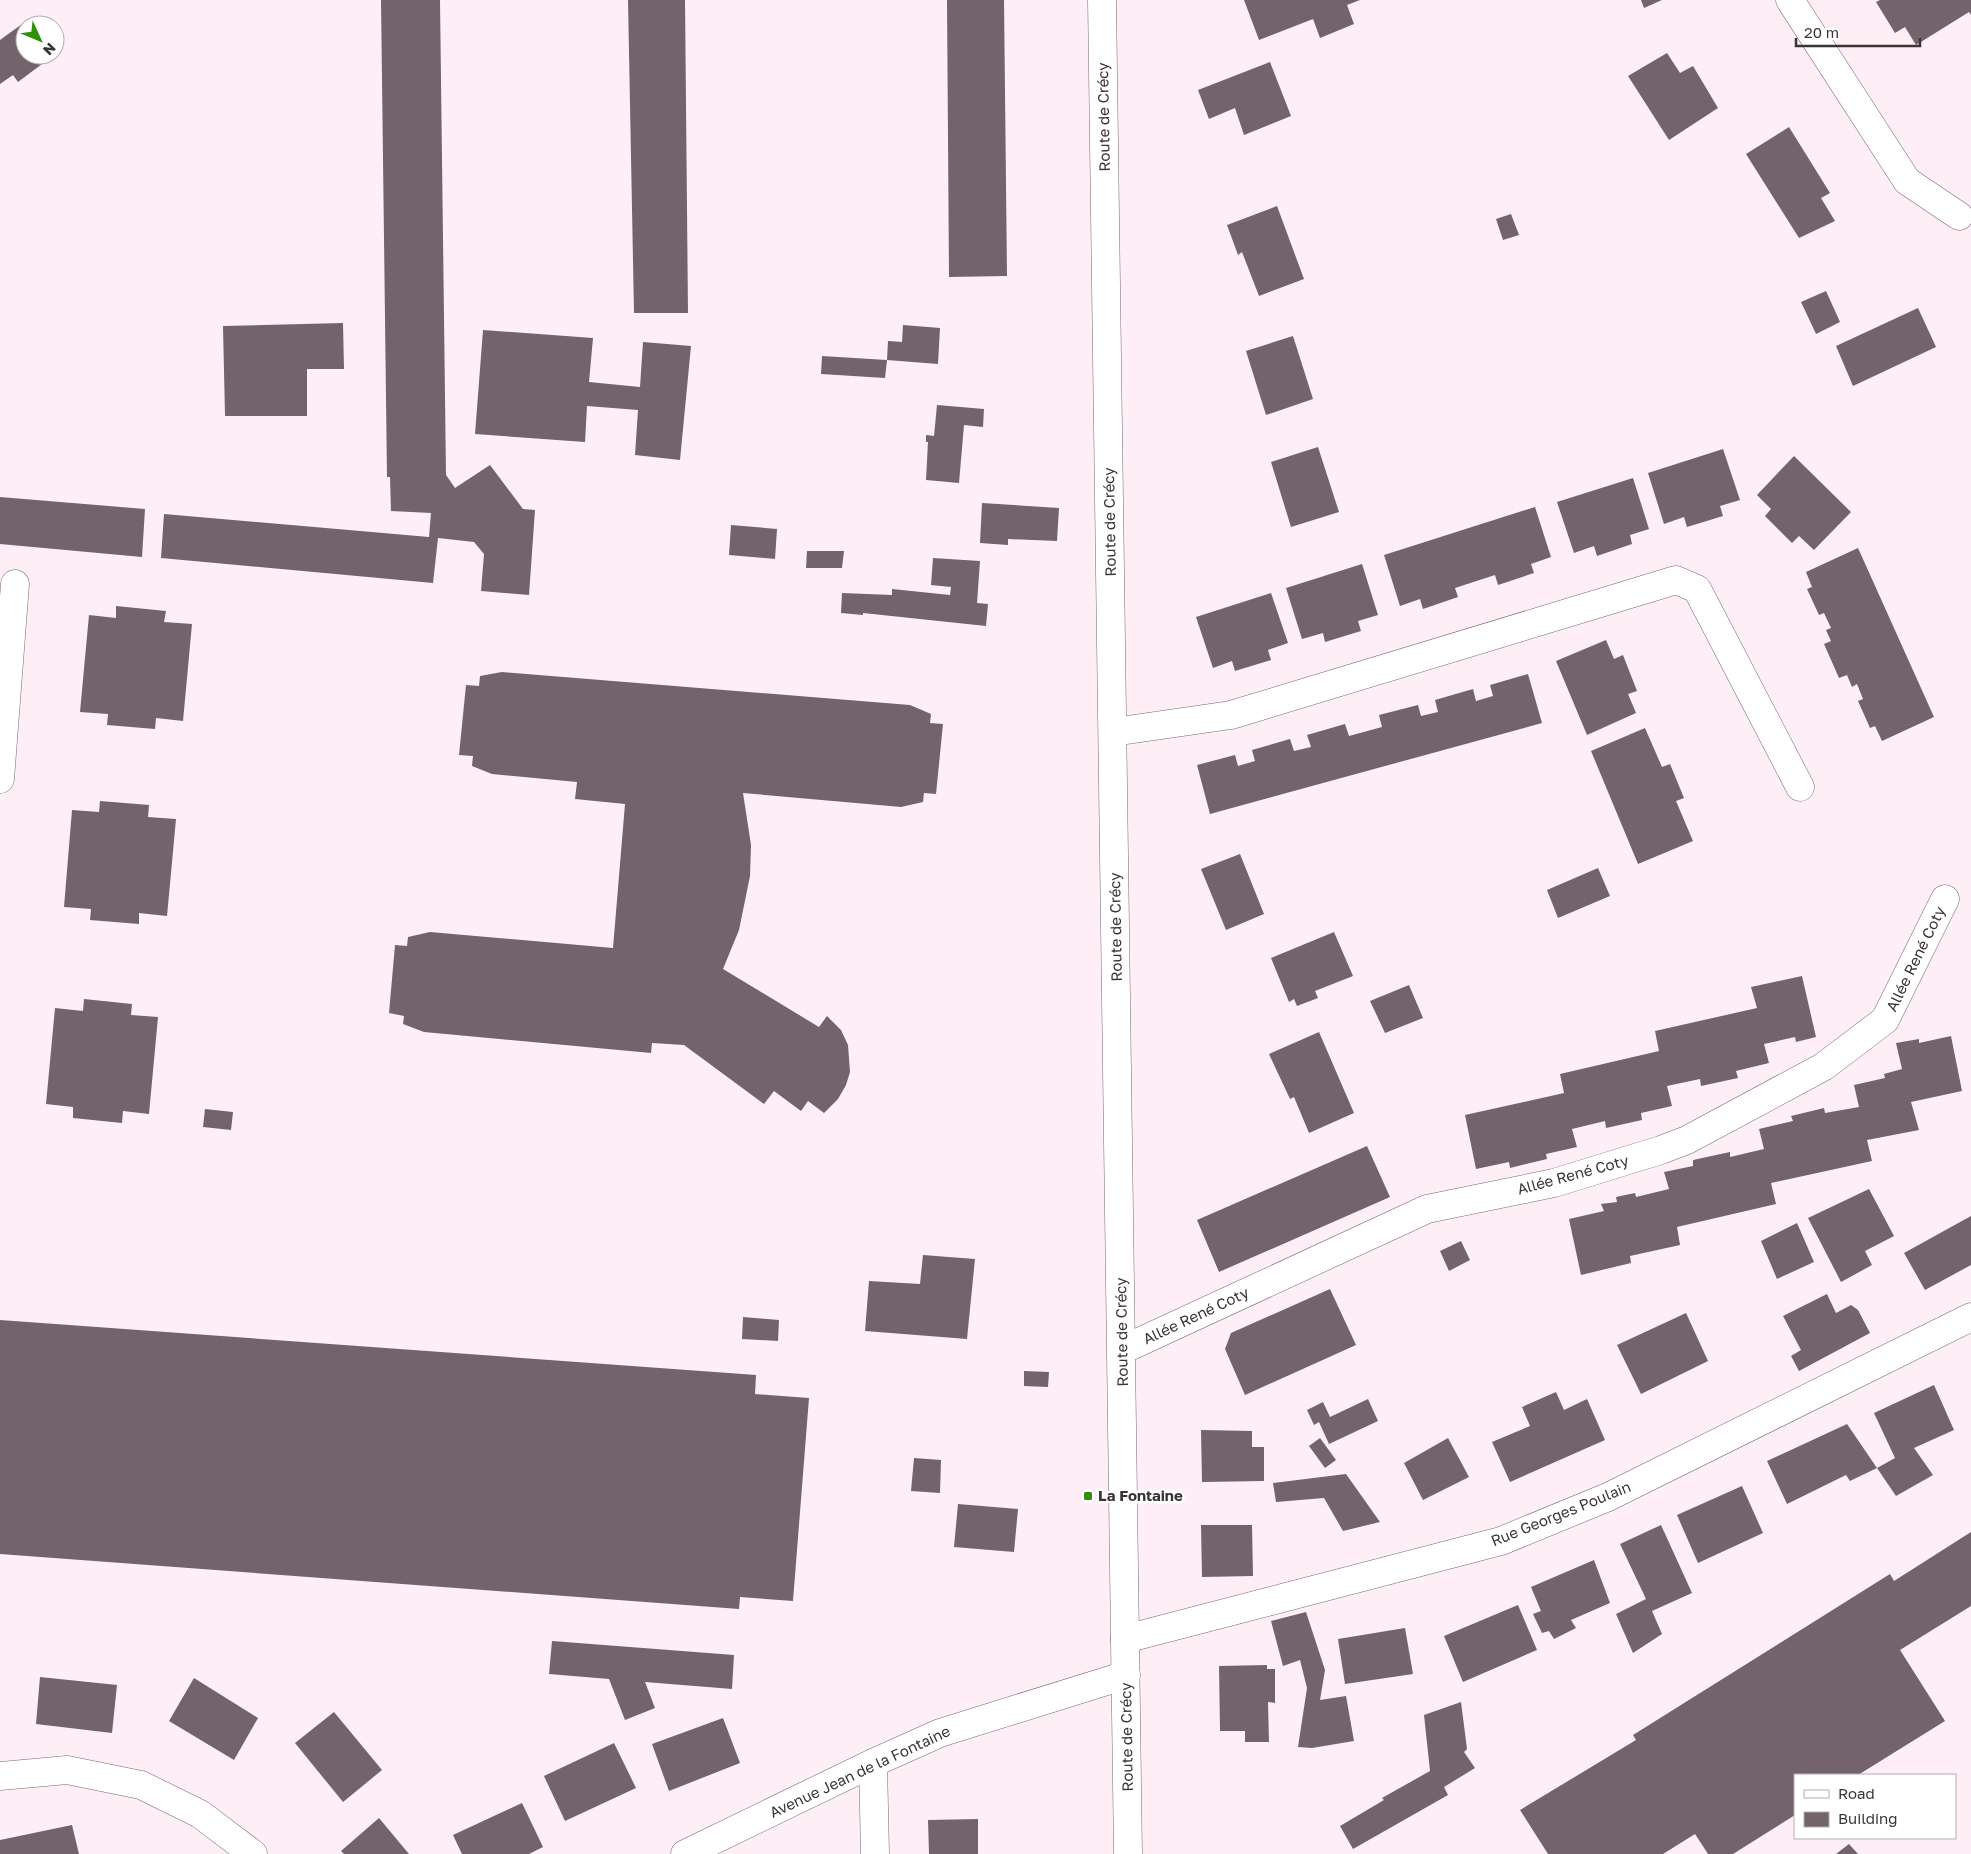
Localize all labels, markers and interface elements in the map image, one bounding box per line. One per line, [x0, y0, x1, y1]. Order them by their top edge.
north arrow [15, 15, 65, 65]
scale bar [1796, 15, 1920, 47]
text: 20 m [1804, 23, 1839, 41]
text: N [40, 40, 60, 59]
street label: Route de Crécy [1093, 62, 1113, 172]
street label: Route de Crécy [1099, 467, 1119, 577]
street label: Route de Crécy [1105, 872, 1125, 982]
street label: Allée René Coty [1882, 903, 1949, 1014]
street label: Allée René Coty [1515, 1150, 1631, 1198]
street label: Route de Crécy [1111, 1277, 1131, 1387]
street label: Allée René Coty [1140, 1282, 1252, 1347]
street label: Rue Georges Poulain [1488, 1477, 1633, 1549]
place label: La Fontaine [1098, 1486, 1183, 1504]
marker: La Fontaine [1082, 1490, 1094, 1502]
street label: Route de Crécy [1116, 1682, 1136, 1792]
street label: Avenue Jean de la Fontaine [766, 1721, 953, 1821]
legend [1794, 1774, 1956, 1839]
text: Road [1838, 1784, 1875, 1802]
text: Building [1838, 1809, 1898, 1827]

